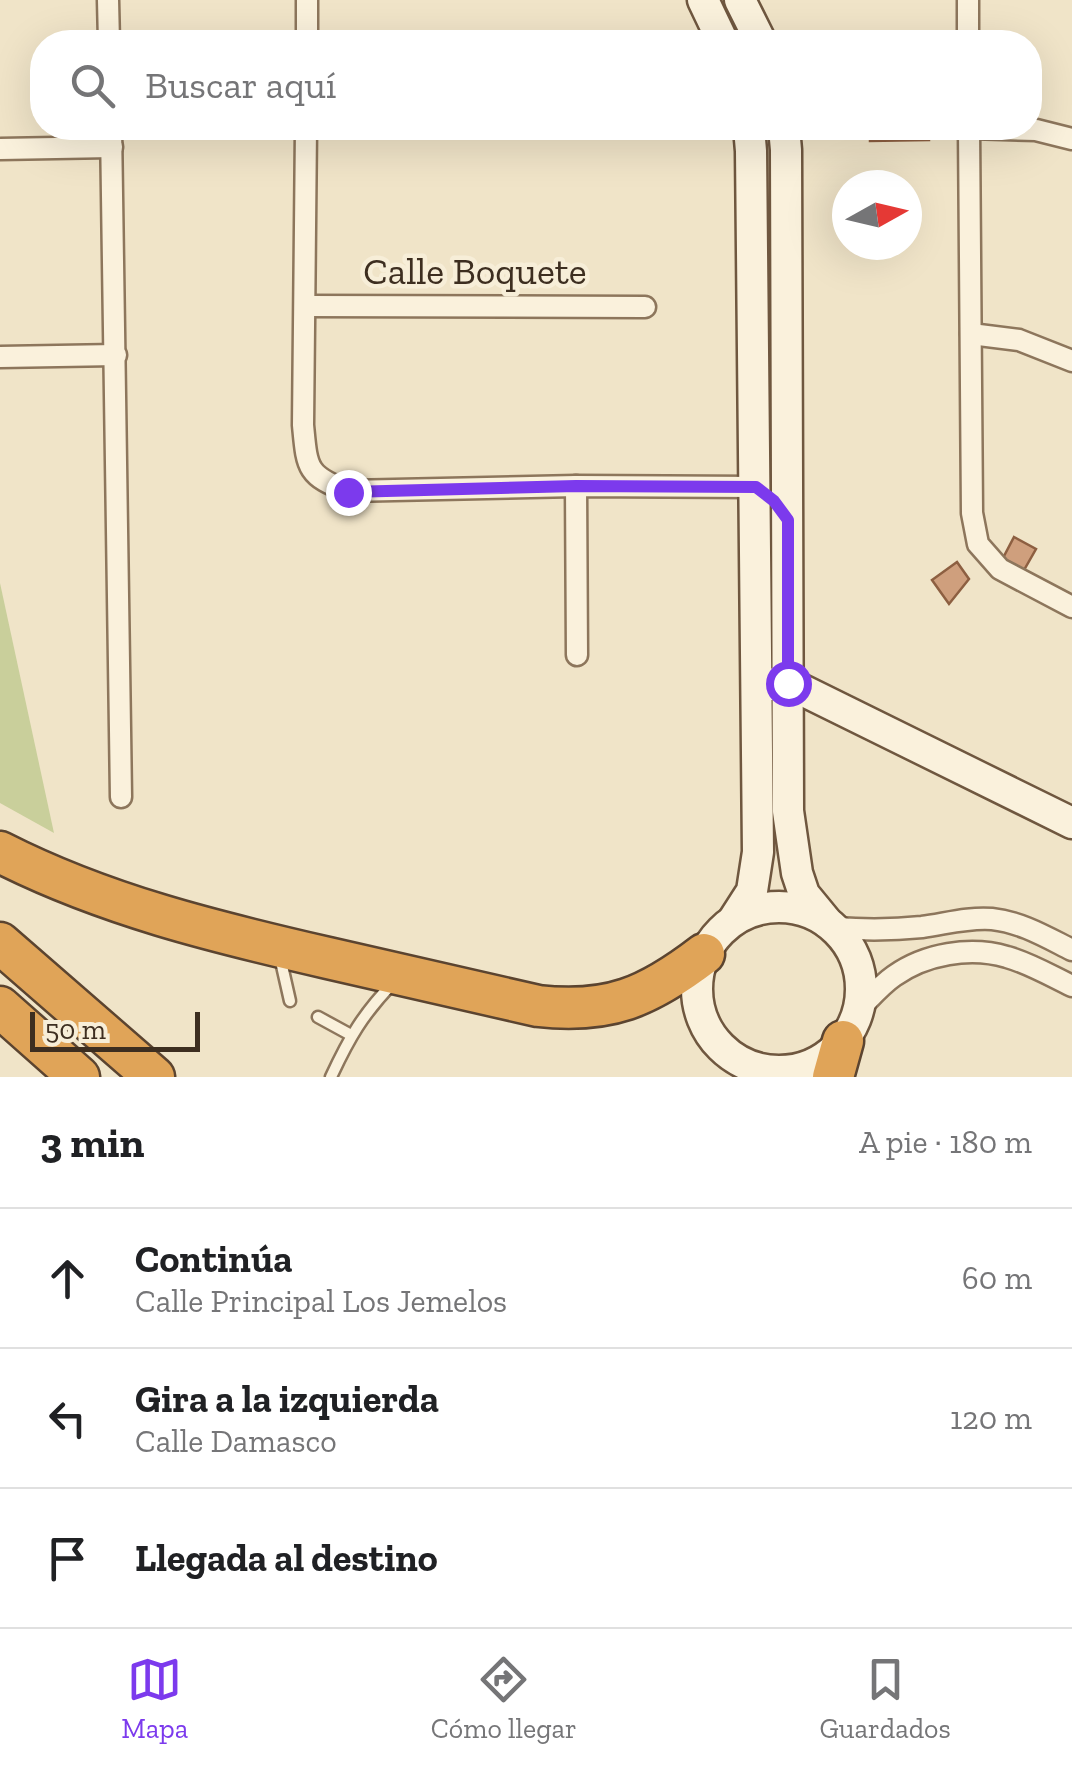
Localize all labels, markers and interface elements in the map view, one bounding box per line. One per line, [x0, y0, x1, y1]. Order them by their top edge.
search box [30, 30, 1042, 140]
icon: search [65, 58, 120, 113]
text: Buscar aquí [145, 62, 336, 108]
north arrow [832, 170, 922, 260]
street label: Calle Boquete [363, 248, 587, 294]
route end [326, 470, 372, 516]
route start [766, 661, 812, 707]
scale bar [30, 1007, 200, 1052]
text: 50 m [45, 1013, 106, 1046]
text: 3 min [40, 1117, 145, 1168]
text: A pie · 180 m [859, 1123, 1032, 1161]
text: Continúa [135, 1236, 292, 1282]
icon: ahead [40, 1251, 95, 1306]
text: 60 m [962, 1259, 1032, 1297]
text: Calle Principal Los Jemelos [135, 1282, 507, 1320]
text: Gira a la izquierda [135, 1376, 439, 1422]
icon: left [40, 1391, 95, 1446]
text: 120 m [950, 1399, 1032, 1437]
text: Calle Damasco [135, 1422, 337, 1460]
icon: arrive [40, 1531, 95, 1586]
text: Llegada al destino [135, 1535, 438, 1581]
tab: Mapa [121, 1652, 188, 1745]
tab: Cómo llegar [431, 1652, 577, 1745]
tab: Guardados [819, 1652, 951, 1745]

